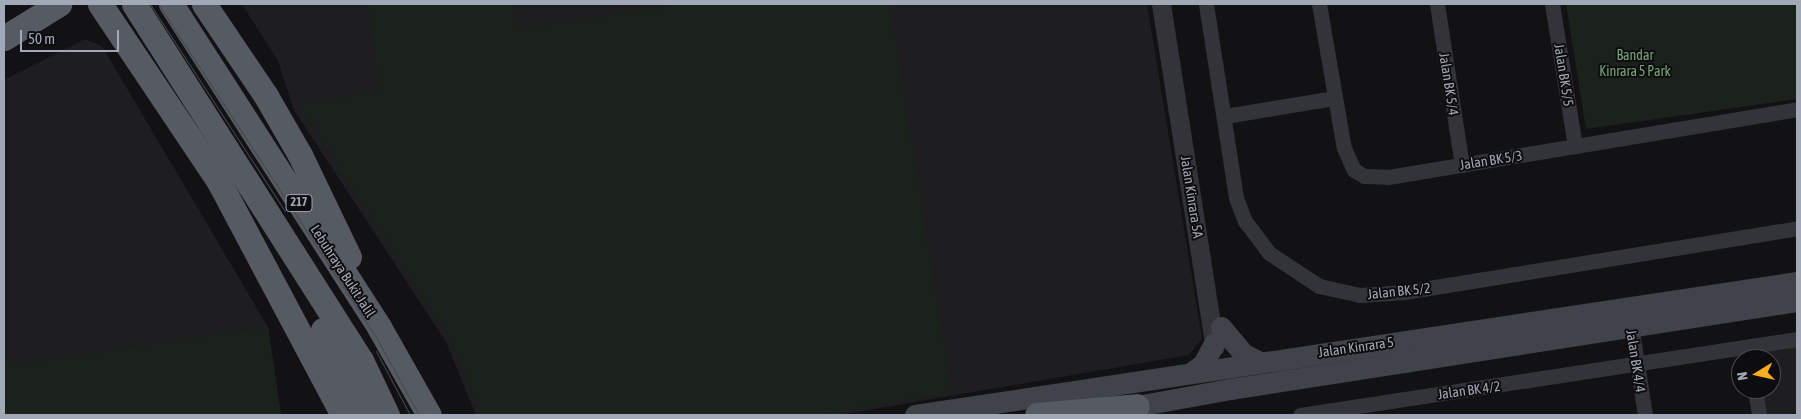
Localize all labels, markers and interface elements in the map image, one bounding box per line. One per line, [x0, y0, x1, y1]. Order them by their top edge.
scale bar [22, 20, 121, 52]
text: 50 m [28, 30, 55, 47]
street label: Jalan BK 5/5 [1551, 42, 1577, 108]
park label: Bandar Kinrara 5 Park [1599, 47, 1671, 80]
street label: Jalan BK 5/4 [1436, 51, 1462, 117]
street label: Jalan BK 5/3 [1458, 147, 1524, 173]
street label: Jalan Kinrara 5A [1177, 155, 1207, 239]
road number: 217 [285, 194, 313, 212]
street label: Lebuhraya Bukit Jalil [307, 222, 379, 320]
street label: Jalan BK 5/2 [1367, 279, 1431, 303]
street label: Jalan BK 4/4 [1623, 328, 1649, 394]
street label: Jalan Kinrara 5 [1317, 333, 1395, 361]
north arrow [1731, 349, 1781, 399]
text: N [1734, 371, 1751, 382]
street label: Jalan BK 4/2 [1437, 377, 1501, 403]

